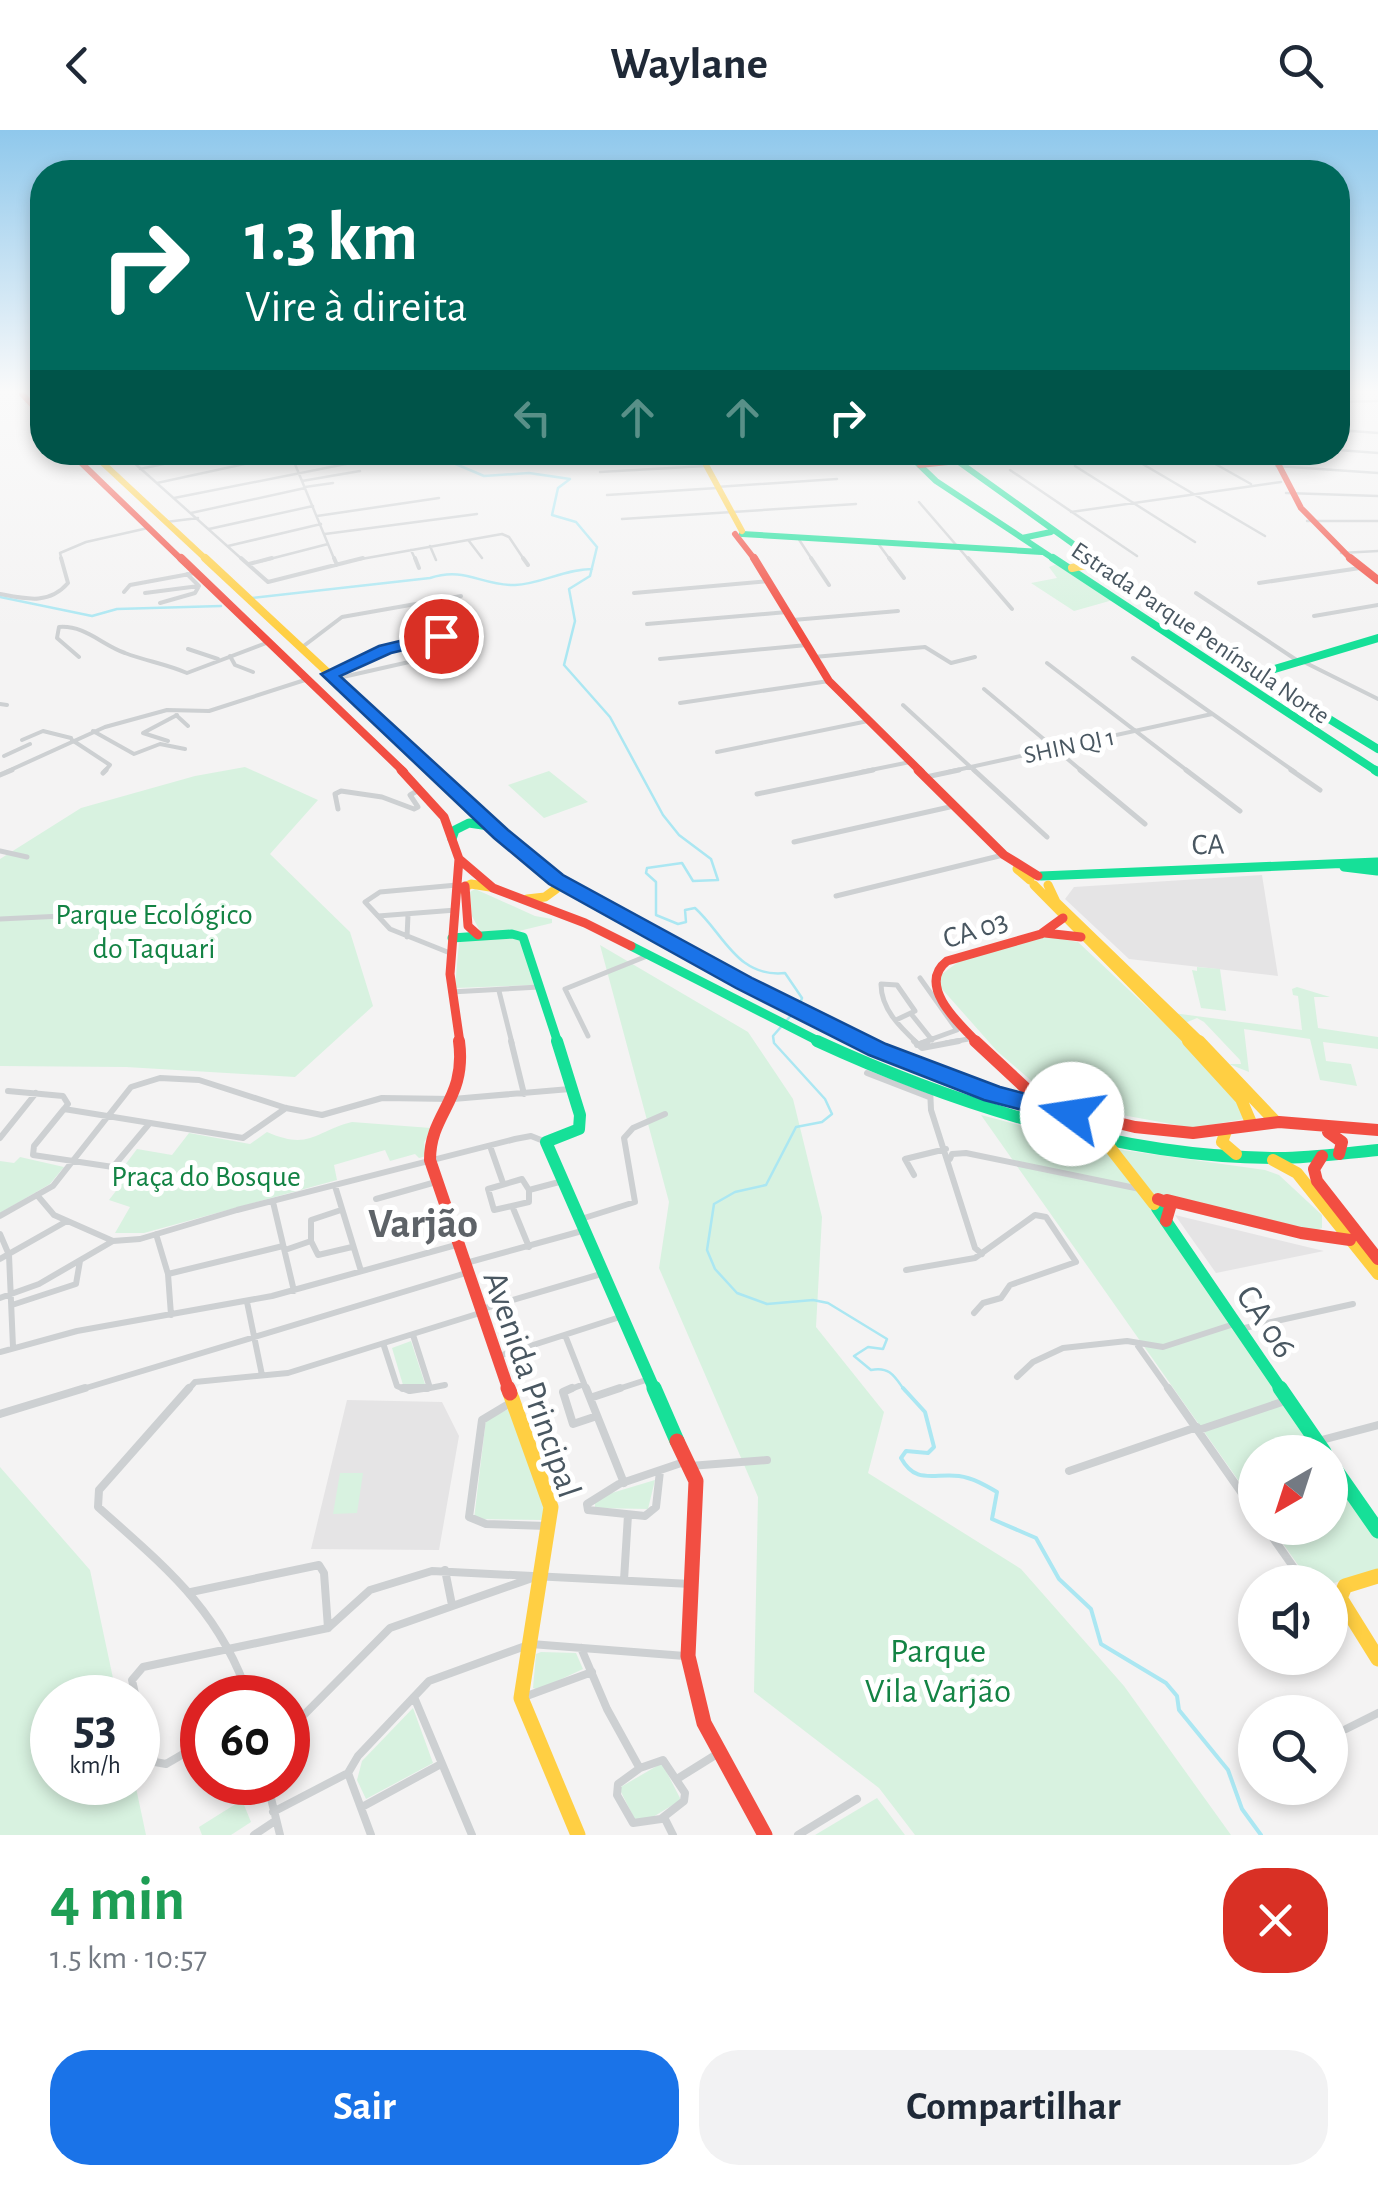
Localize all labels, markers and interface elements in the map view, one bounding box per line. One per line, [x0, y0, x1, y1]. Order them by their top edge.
icon: back [50, 38, 105, 93]
icon: search [1273, 38, 1328, 93]
text: Waylane [610, 42, 768, 87]
icon: right [80, 200, 210, 330]
text: 1.3 km [245, 203, 418, 273]
text: Vire à direita [245, 285, 468, 330]
icon: left [505, 390, 560, 445]
icon: ahead [610, 390, 665, 445]
icon: ahead [715, 390, 770, 445]
icon: right [820, 390, 875, 445]
street label: Estrada Parque Península Norte [1067, 538, 1334, 729]
pin [399, 594, 484, 679]
icon: arrive [414, 609, 469, 664]
street label: SHIN QI 1 [1022, 725, 1117, 768]
street label: CA [1191, 829, 1225, 861]
park label: Parque Ecológico do Taquari [55, 900, 253, 964]
street label: CA 03 [939, 905, 1011, 954]
position arrow [1020, 1062, 1124, 1166]
park label: Praça do Bosque [111, 1162, 301, 1192]
district label: Varjão [368, 1203, 478, 1245]
street label: Avenida Principal [476, 1267, 587, 1502]
street label: CA 06 [1229, 1279, 1302, 1364]
north arrow [1238, 1435, 1348, 1545]
map controls [1238, 1435, 1348, 1805]
button: sound [1238, 1565, 1348, 1675]
park label: Parque Vila Varjão [865, 1634, 1011, 1709]
speed limit sign: 60 [180, 1675, 310, 1805]
button: search [1238, 1695, 1348, 1805]
text: 53 [73, 1703, 117, 1753]
text: km/h [69, 1753, 121, 1778]
button: close [1223, 1868, 1328, 1973]
text: 4 min [50, 1871, 185, 1931]
text: 1.5 km · 10:57 [50, 1942, 207, 1974]
button: Sair [50, 2050, 679, 2165]
button: Compartilhar [699, 2050, 1328, 2165]

